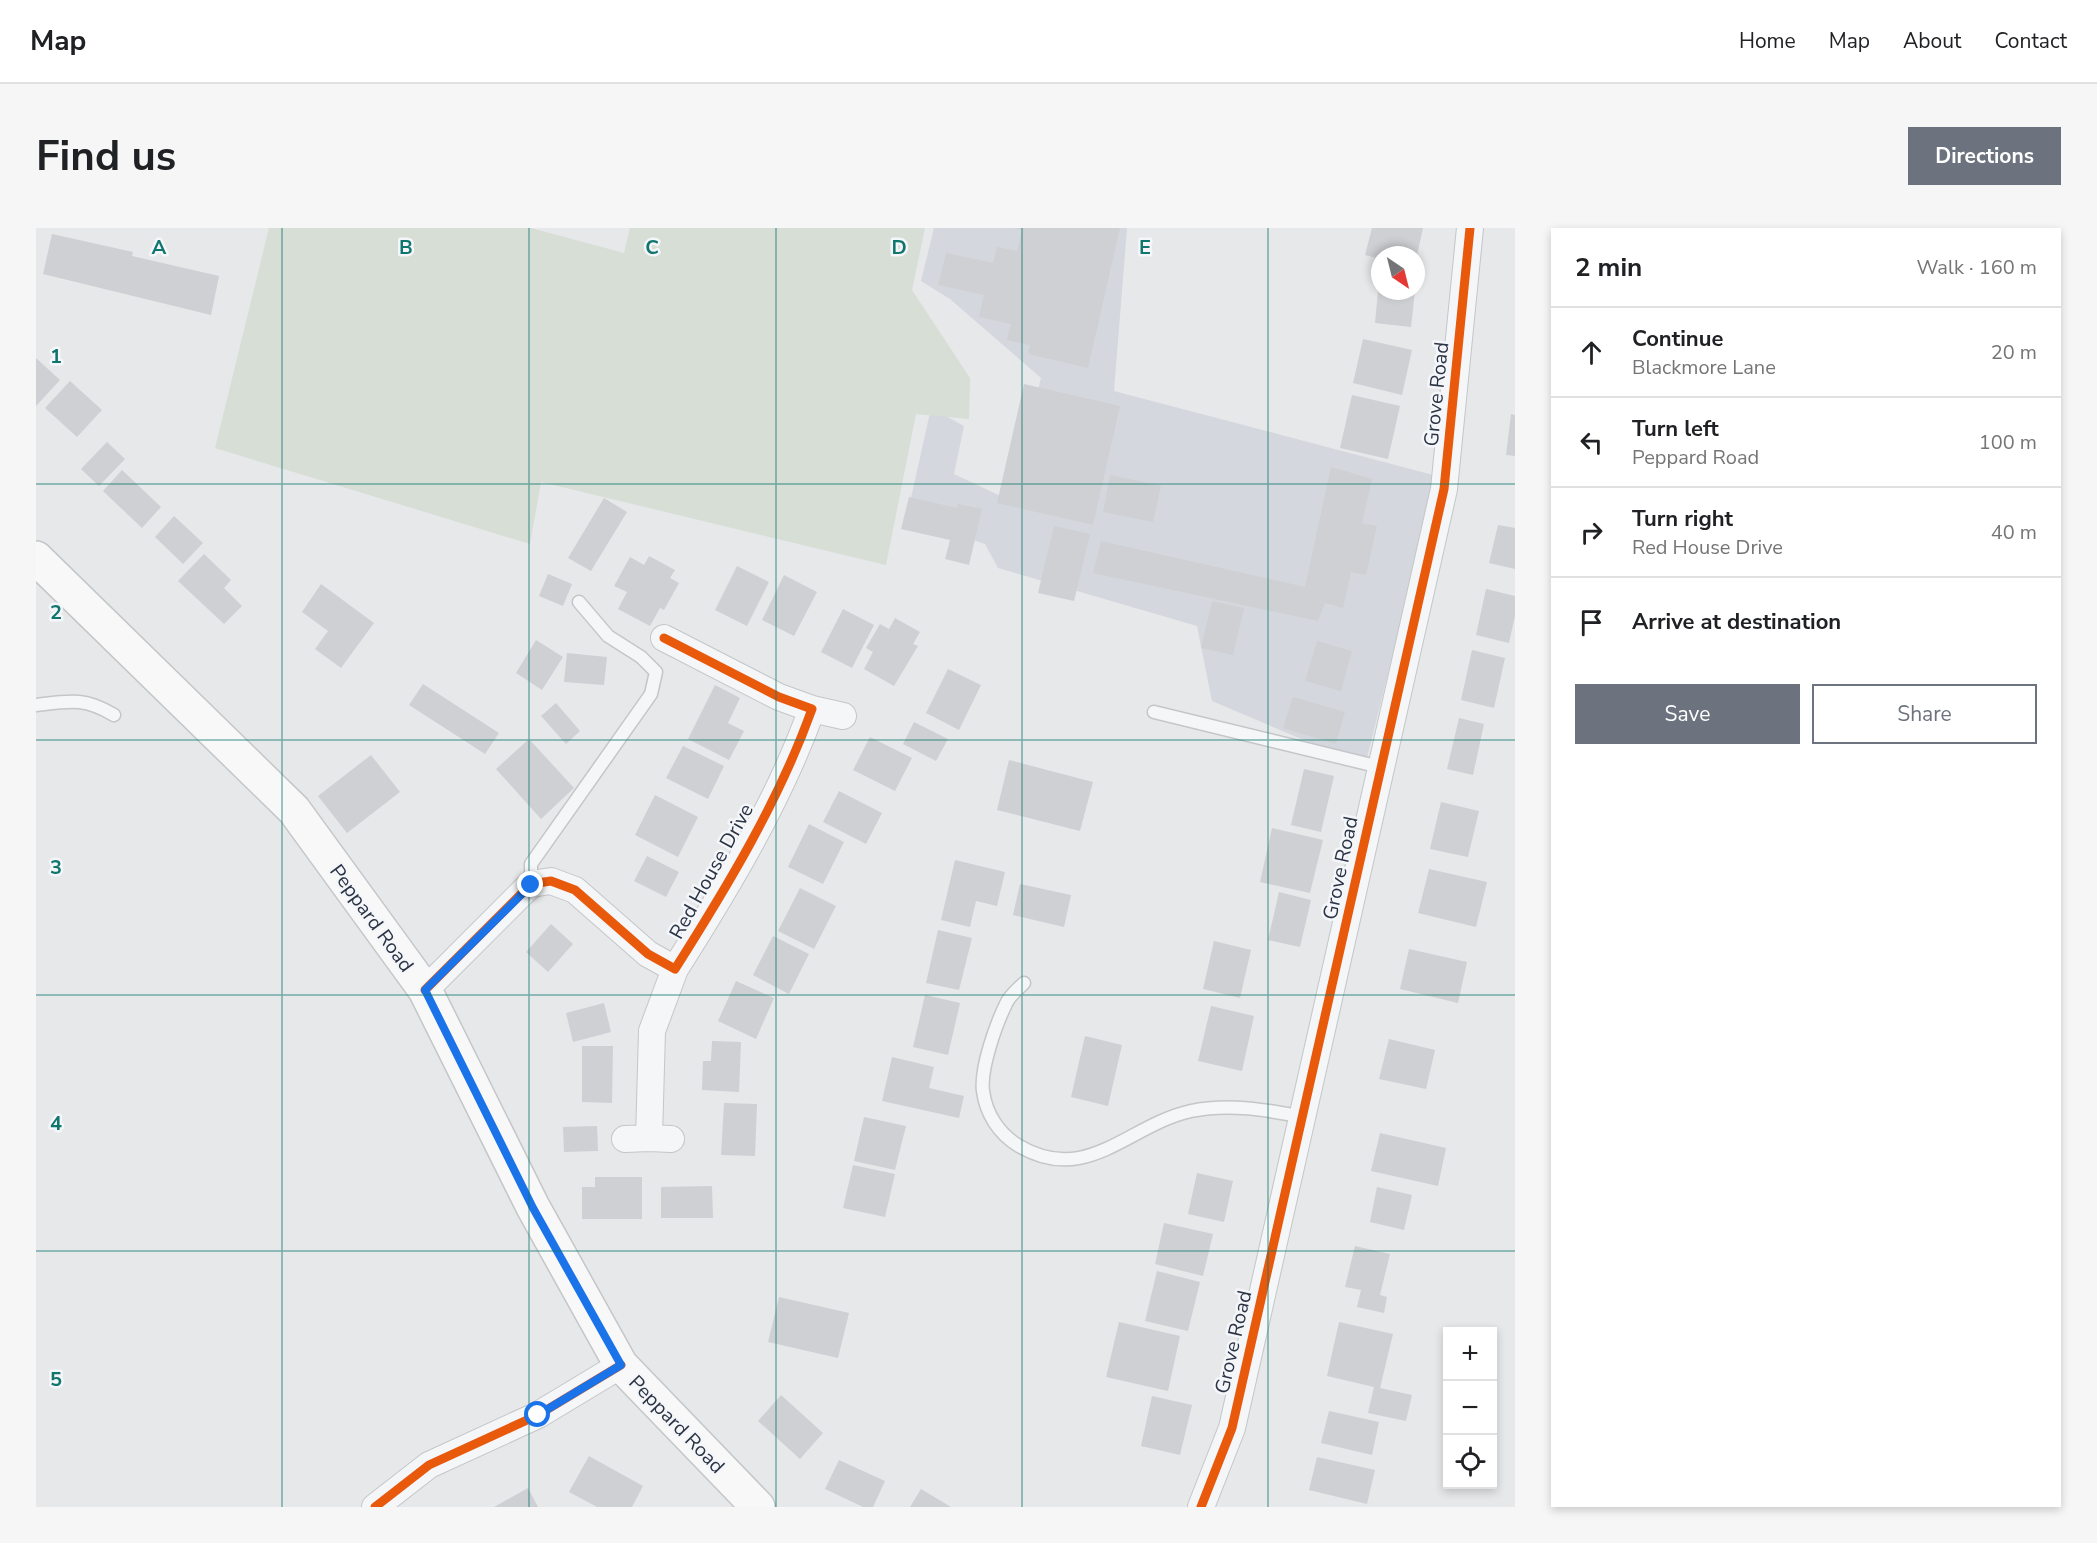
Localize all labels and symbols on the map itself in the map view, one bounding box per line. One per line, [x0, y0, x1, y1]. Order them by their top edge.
text: A [152, 234, 167, 261]
text: B [399, 234, 413, 261]
text: C [645, 234, 659, 261]
text: D [891, 234, 907, 261]
text: E [1139, 234, 1151, 261]
north arrow [1371, 246, 1425, 300]
street label: Grove Road [1418, 340, 1455, 448]
text: 1 [50, 343, 62, 370]
text: 2 [50, 599, 62, 626]
street label: Red House Drive [663, 799, 760, 944]
street label: Grove Road [1316, 814, 1365, 922]
text: 3 [50, 854, 62, 881]
street label: Peppard Road [323, 859, 420, 978]
route end [517, 871, 543, 897]
text: 4 [50, 1110, 62, 1137]
street label: Grove Road [1209, 1288, 1258, 1396]
text: 5 [50, 1366, 62, 1393]
street label: Peppard Road [623, 1369, 731, 1479]
route start [524, 1401, 550, 1427]

